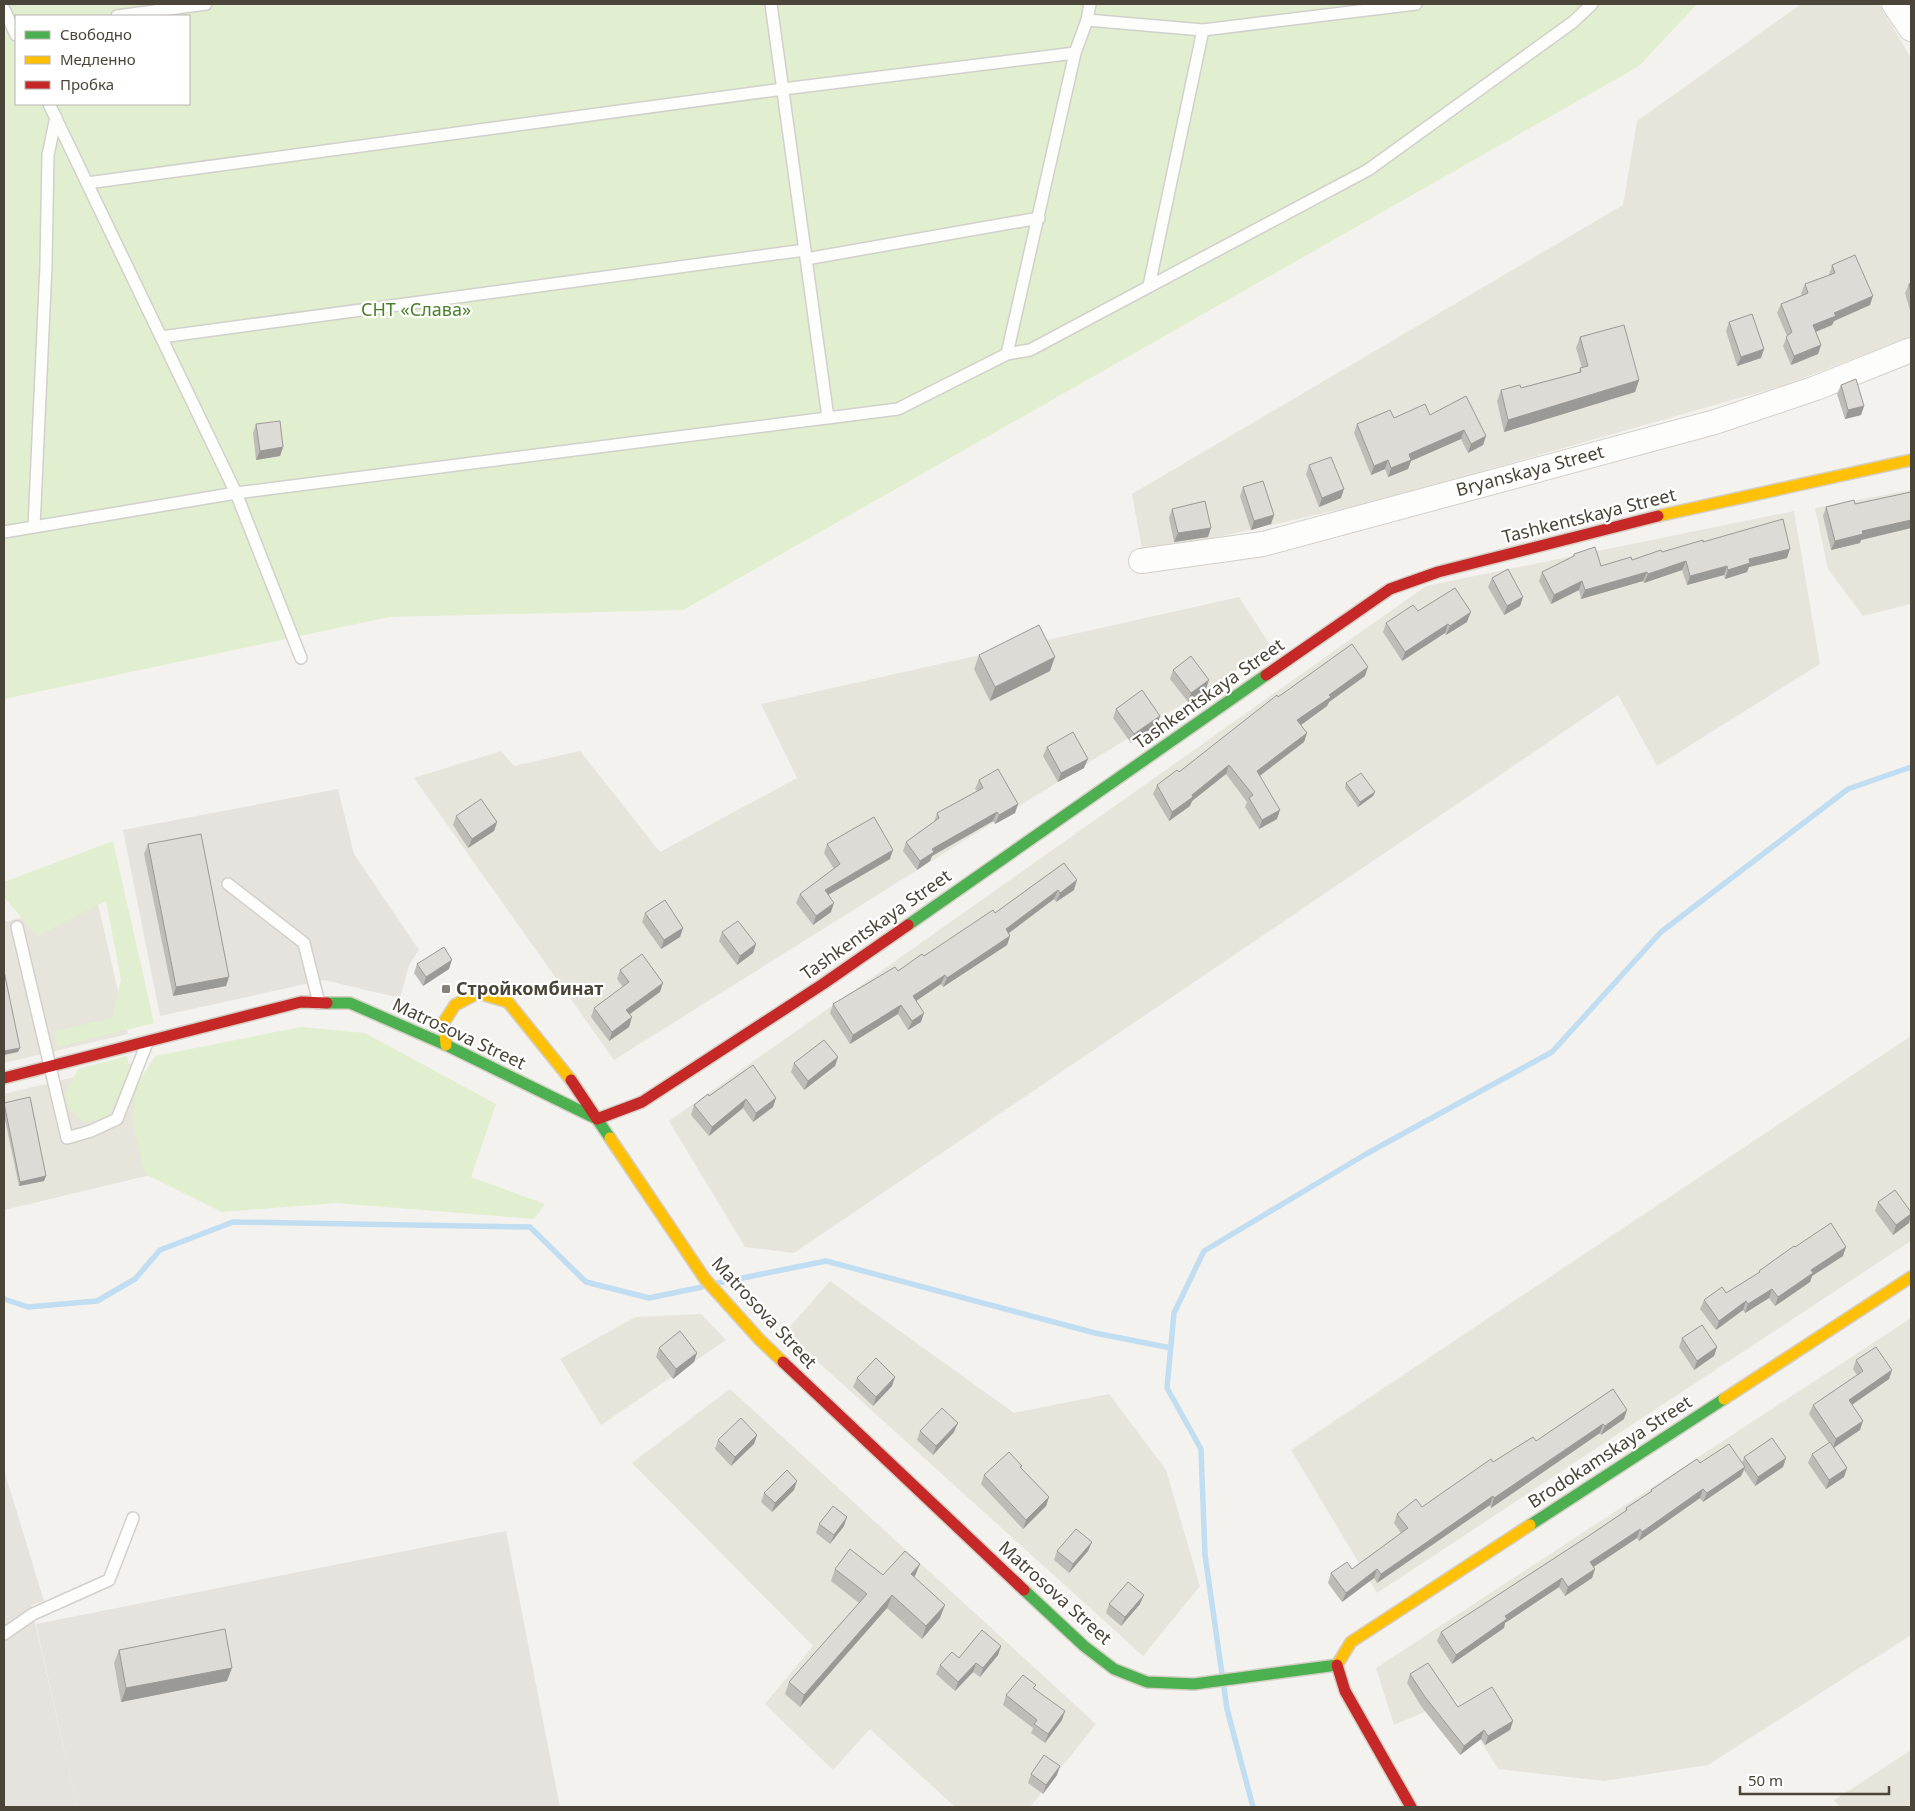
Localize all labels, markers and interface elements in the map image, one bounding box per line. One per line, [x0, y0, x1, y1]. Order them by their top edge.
legend [15, 15, 190, 105]
text: Свободно [60, 24, 132, 44]
text: Медленно [60, 49, 136, 69]
text: Пробка [60, 74, 114, 94]
park label: СНТ «Слава» [361, 297, 471, 321]
street label: Bryanskaya Street [1453, 439, 1607, 501]
street label: Tashkentskaya Street [1499, 482, 1679, 548]
street label: Tashkentskaya Street [1128, 632, 1289, 754]
street label: Tashkentskaya Street [795, 863, 956, 985]
place label: Стройкомбинат [456, 976, 603, 1000]
marker: Стройкомбинат [440, 983, 452, 995]
street label: Matrosova Street [389, 992, 530, 1075]
street label: Matrosova Street [707, 1251, 823, 1374]
street label: Brodokamskaya Street [1523, 1389, 1696, 1513]
street label: Matrosova Street [994, 1535, 1118, 1650]
scale bar [1740, 1764, 1889, 1796]
text: 50 m [1748, 1770, 1783, 1790]

